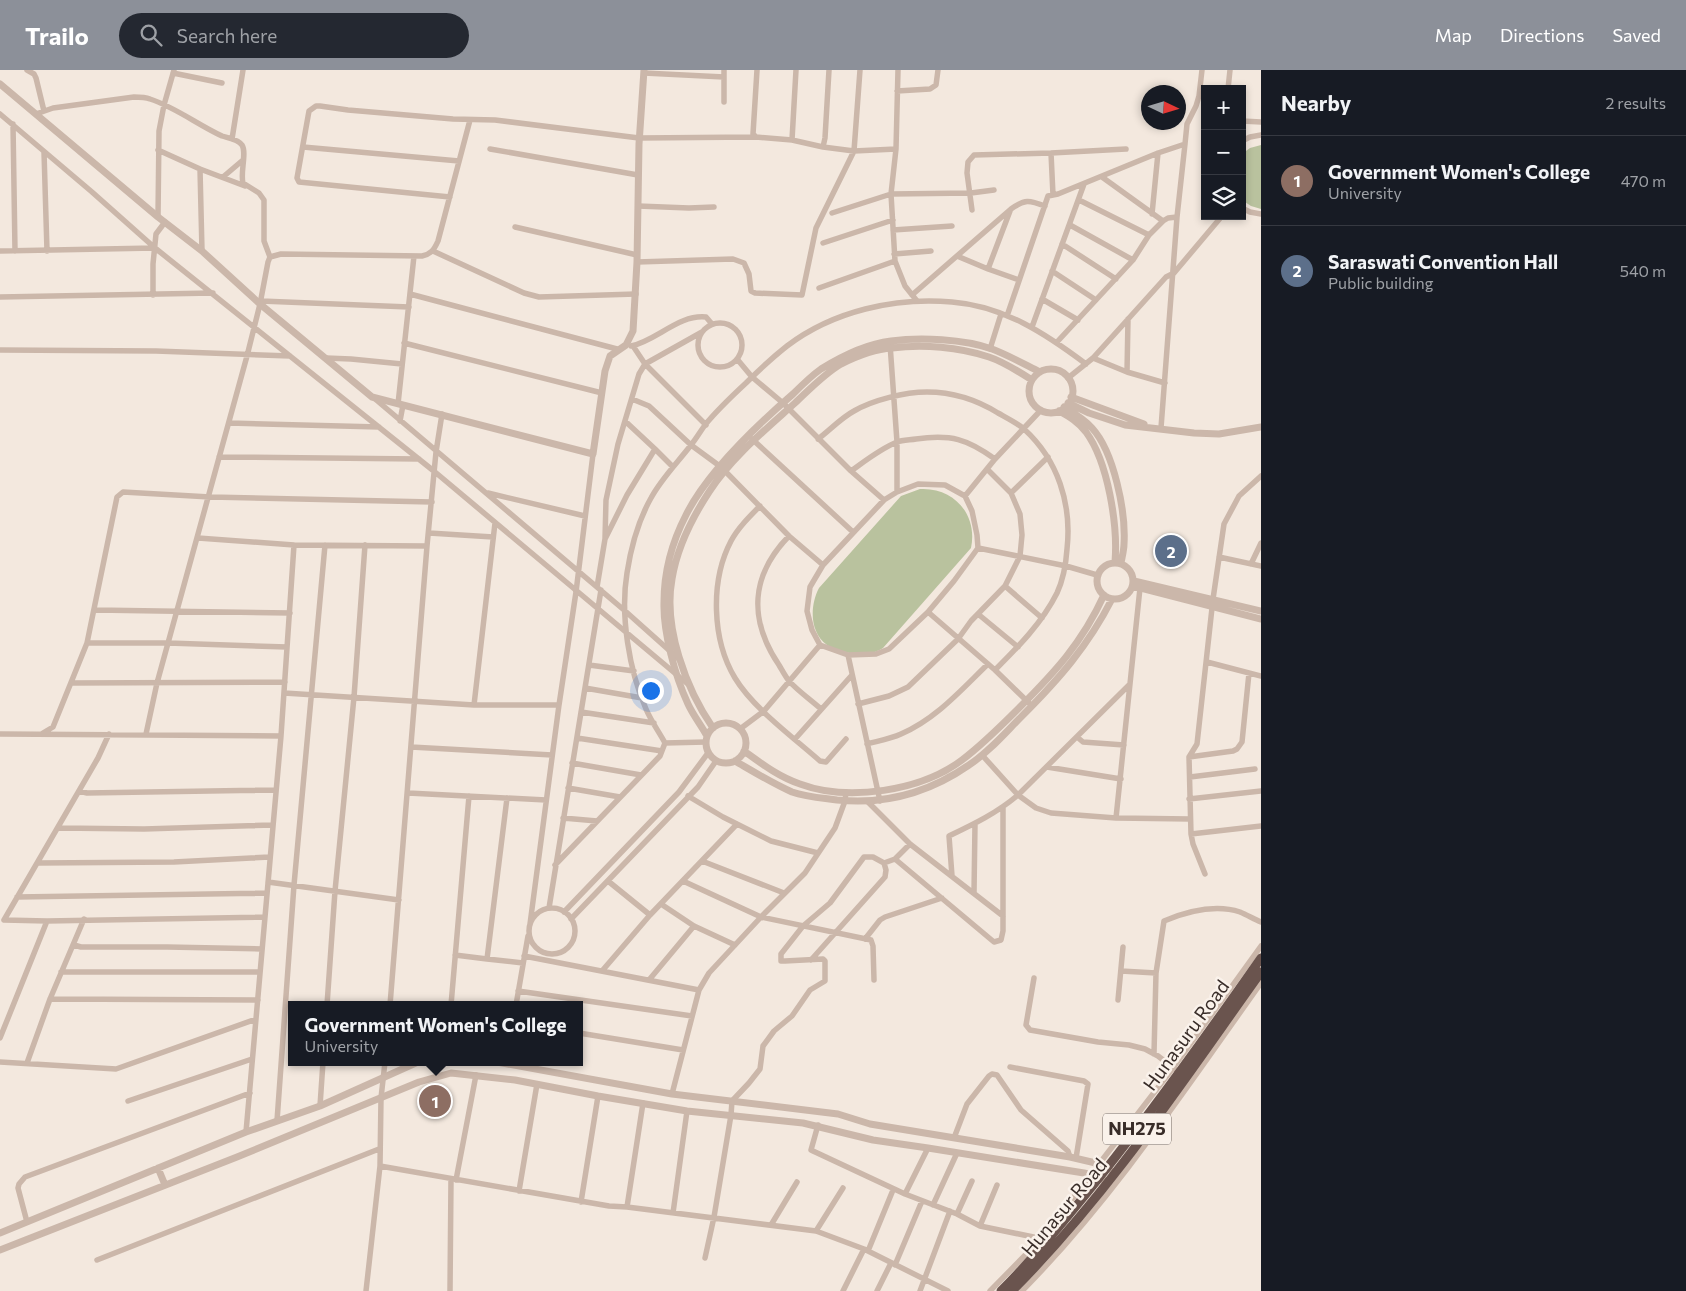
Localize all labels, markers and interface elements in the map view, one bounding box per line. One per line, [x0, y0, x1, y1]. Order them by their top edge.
search box [119, 13, 469, 58]
text: Trailo [25, 21, 89, 50]
icon: search [137, 21, 165, 49]
text: Search here [177, 24, 277, 47]
text: Map [1435, 24, 1472, 46]
text: Directions [1500, 24, 1584, 46]
text: Saved [1612, 24, 1661, 46]
north arrow [1141, 85, 1186, 130]
map controls [1201, 85, 1246, 220]
button: + [1201, 85, 1246, 130]
text: Nearby [1281, 90, 1351, 115]
text: 2 results [1605, 93, 1666, 112]
button: − [1201, 130, 1246, 175]
text: Government Women's College [1328, 160, 1590, 183]
text: 1 [1293, 171, 1301, 190]
text: 470 m [1621, 171, 1666, 190]
button: layers [1201, 175, 1246, 220]
text: University [1328, 183, 1402, 202]
text: Saraswati Convention Hall [1328, 250, 1558, 273]
text: 2 [1292, 261, 1302, 280]
text: 540 m [1620, 261, 1666, 280]
text: Public building [1328, 273, 1433, 292]
pin: 2 [1155, 532, 1187, 570]
your location [638, 678, 664, 704]
street label: Hunasuru Road [1138, 975, 1233, 1095]
popup [288, 1001, 583, 1066]
text: Government Women's College [305, 1013, 567, 1036]
text: University [305, 1036, 378, 1055]
pin: 1 [419, 1082, 451, 1120]
road number: NH275 [1103, 1114, 1171, 1144]
street label: Hunasur Road [1016, 1153, 1111, 1260]

